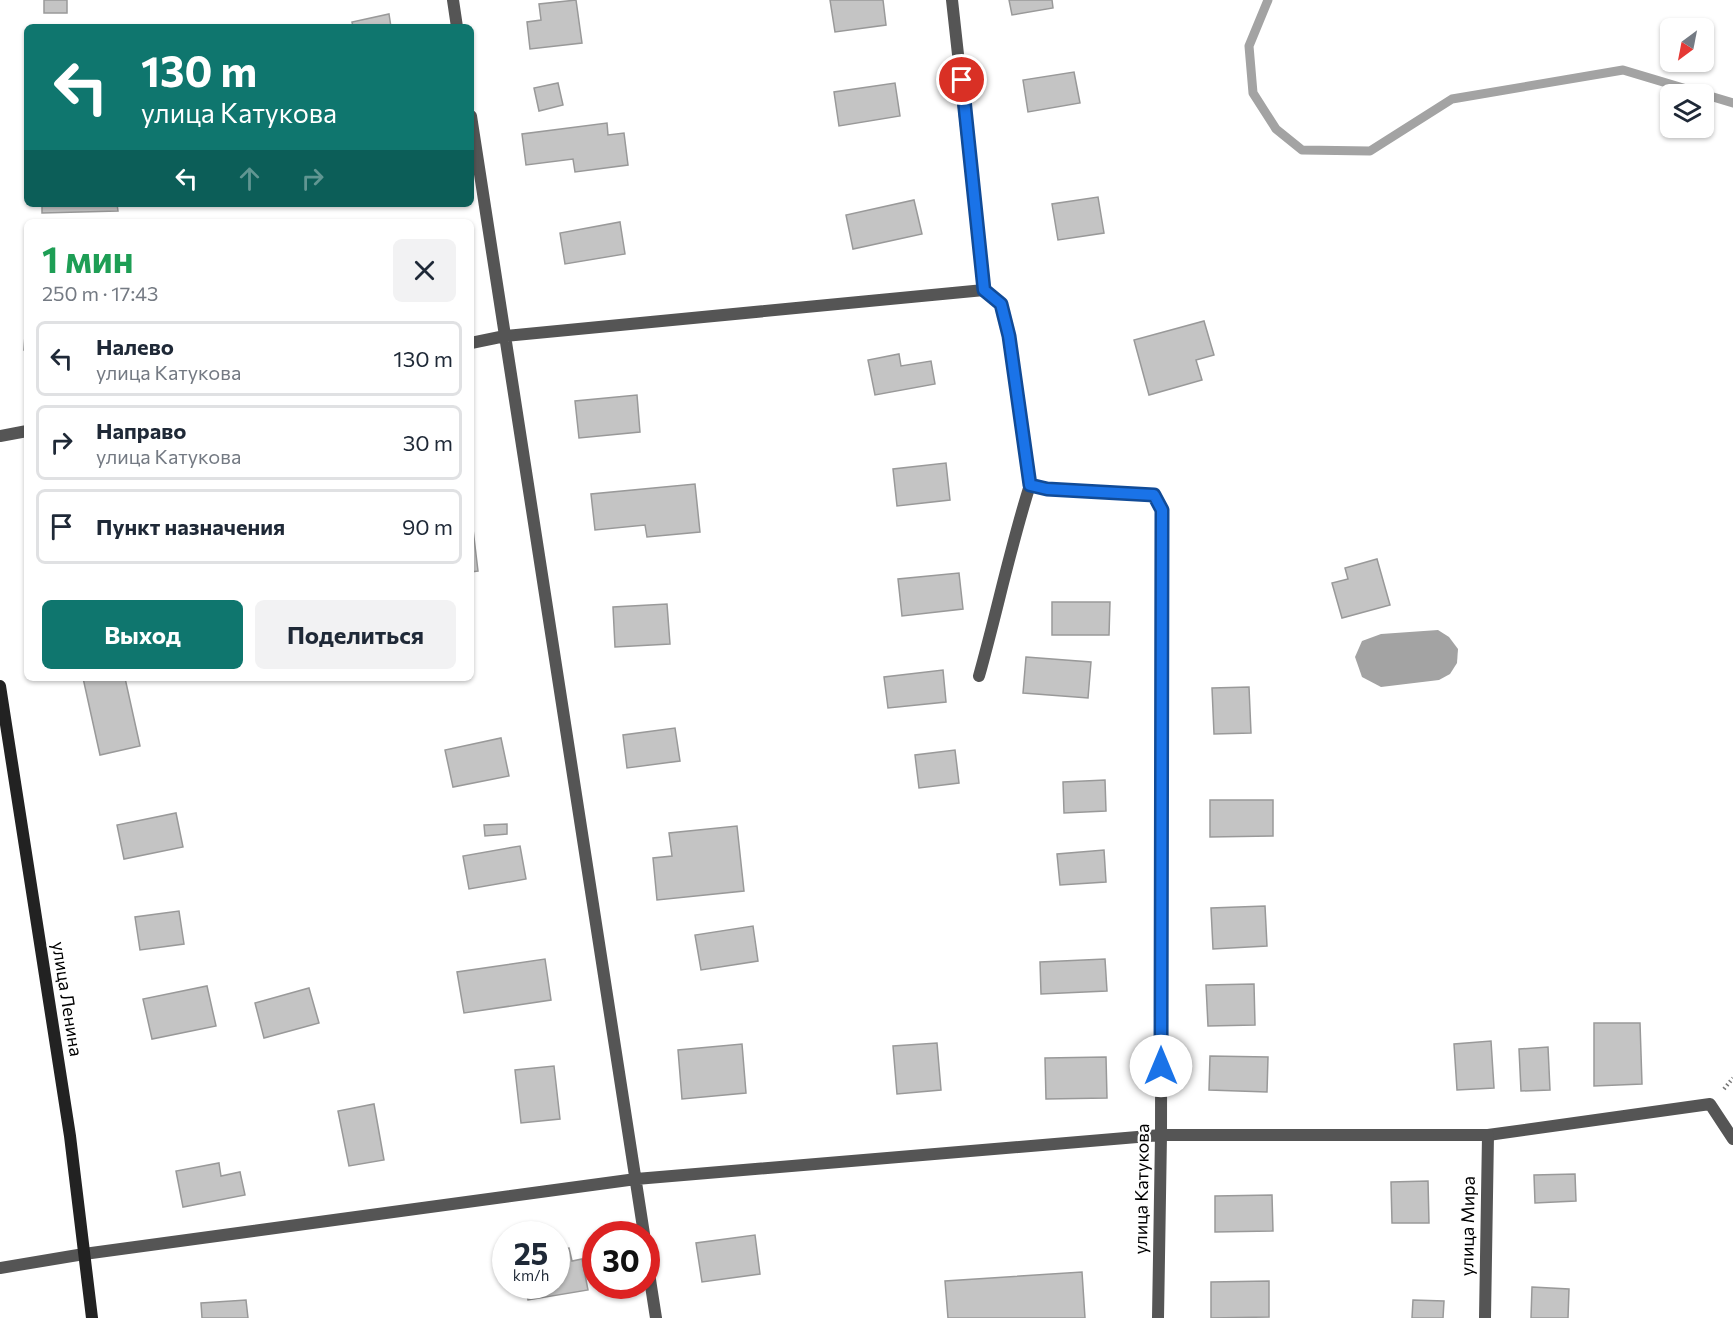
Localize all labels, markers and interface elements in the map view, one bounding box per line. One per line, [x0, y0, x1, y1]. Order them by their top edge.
north arrow [1660, 18, 1714, 72]
map controls [1660, 18, 1714, 138]
text: 130 m [141, 44, 257, 96]
icon: left [42, 48, 120, 126]
pin [936, 54, 987, 105]
icon: arrive [945, 63, 978, 96]
button: layers [1660, 84, 1714, 138]
text: улица Катукова [141, 96, 337, 129]
icon: left [170, 162, 203, 195]
icon: ahead [233, 162, 266, 195]
icon: right [296, 162, 329, 195]
text: 1 мин [42, 236, 134, 280]
button: close [393, 239, 456, 302]
text: 250 m · 17:43 [42, 281, 159, 305]
text: Налево [96, 333, 174, 360]
icon: left [45, 342, 78, 375]
text: 130 m [393, 345, 453, 372]
text: улица Катукова [96, 360, 241, 384]
text: Направо [96, 417, 186, 444]
icon: right [45, 426, 78, 459]
text: 30 m [403, 429, 453, 456]
text: улица Катукова [96, 444, 241, 468]
icon: arrive [45, 510, 78, 543]
text: Пункт назначения [96, 513, 285, 540]
text: 90 m [402, 513, 453, 540]
button: Выход [42, 600, 243, 669]
button: Поделиться [255, 600, 456, 669]
street label: улица Ленина [48, 940, 88, 1058]
position arrow [1129, 1034, 1193, 1098]
street label: улица Катукова [1129, 1123, 1153, 1255]
street label: улица Мира [1455, 1176, 1479, 1276]
speed limit sign: 30 [582, 1221, 660, 1299]
text: 25 [514, 1234, 548, 1271]
text: km/h [513, 1266, 549, 1284]

